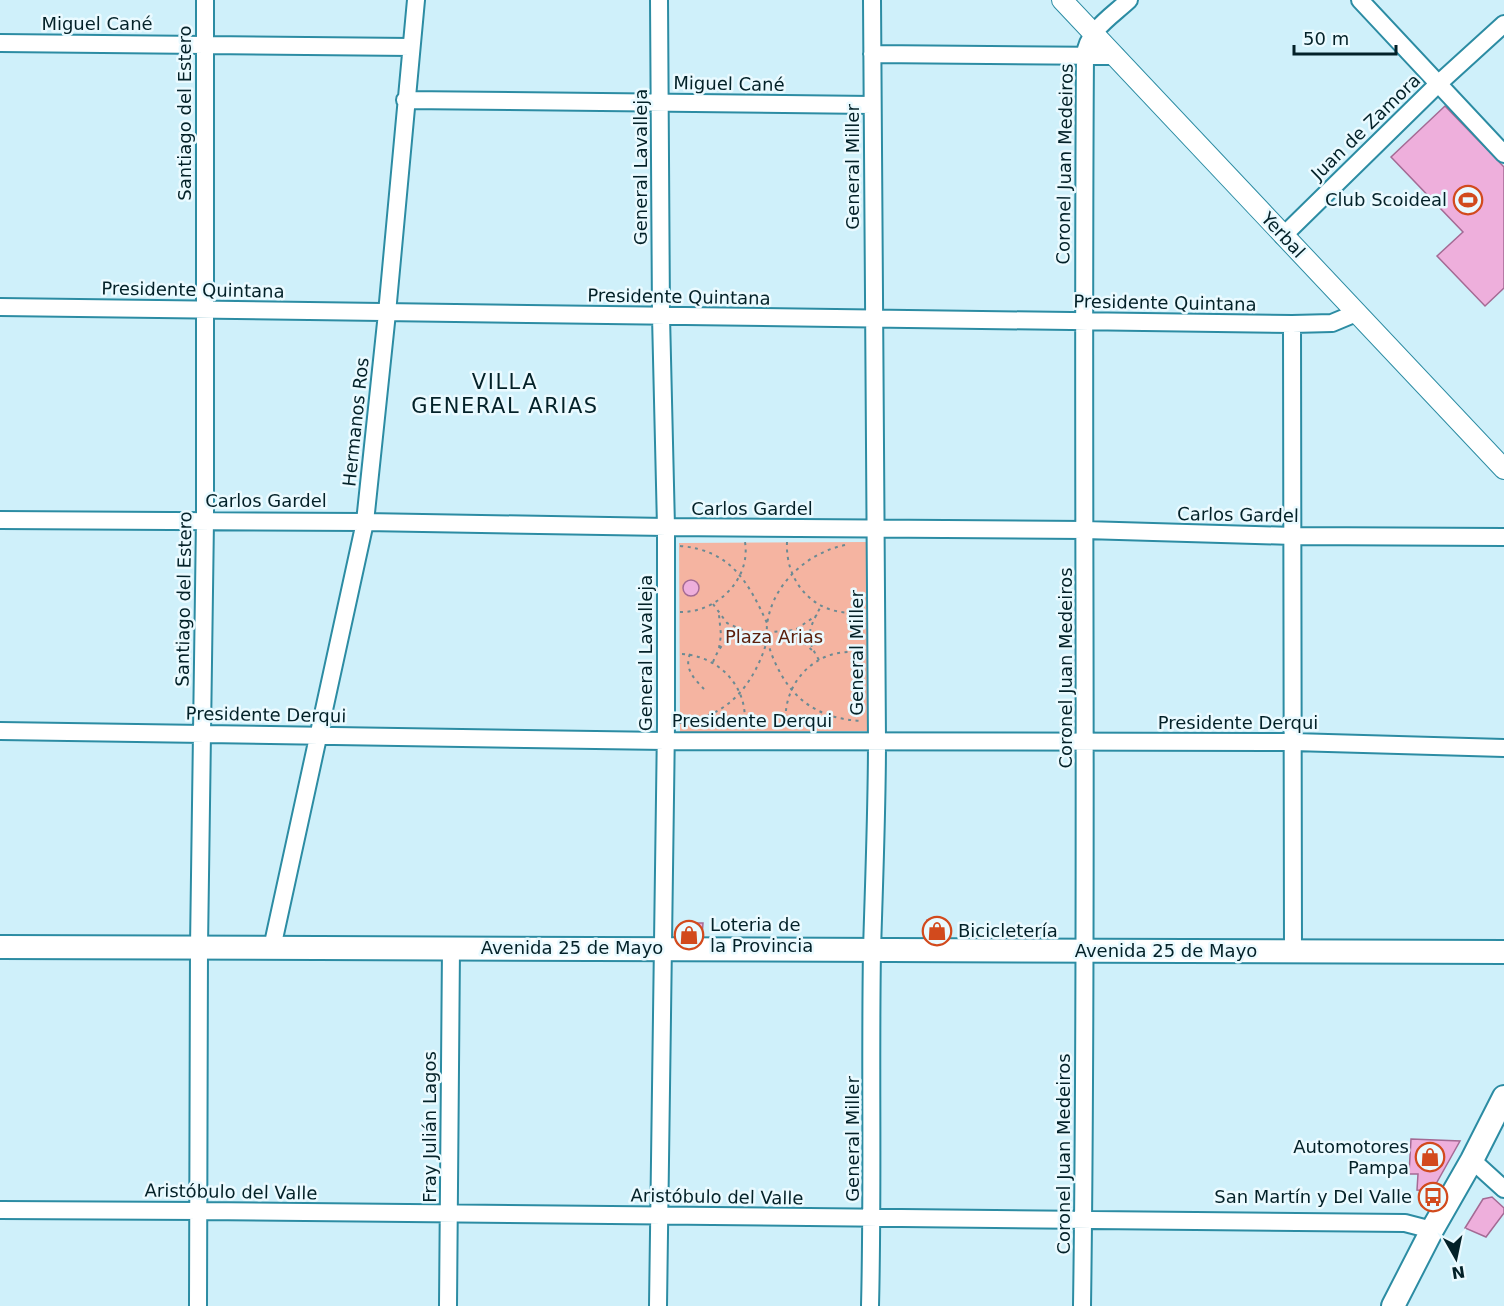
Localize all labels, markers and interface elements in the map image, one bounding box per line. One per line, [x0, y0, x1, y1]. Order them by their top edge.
street label: Miguel Cané [41, 13, 153, 34]
scale bar [1294, 18, 1396, 56]
street label: Santiago del Estero [174, 25, 195, 201]
text: 50 m [1303, 28, 1349, 49]
street label: Coronel Juan Medeiros [1052, 63, 1077, 265]
street label: Juan de Zamora [1306, 69, 1425, 185]
street label: Miguel Cané [673, 72, 785, 95]
street label: General Lavalleja [630, 89, 651, 245]
street label: General Miller [842, 104, 863, 230]
sports icon: Club Scoideal [1452, 184, 1484, 216]
place label: Club Scoideal [1325, 189, 1447, 210]
street label: Yerbal [1256, 207, 1310, 262]
street label: Presidente Quintana [101, 277, 285, 302]
street label: Presidente Quintana [587, 284, 771, 309]
street label: Presidente Quintana [1073, 290, 1257, 315]
street label: Hermanos Ros [338, 356, 373, 488]
district label: VILLA GENERAL ARIAS [411, 370, 599, 418]
street label: Carlos Gardel [205, 490, 327, 511]
street label: Carlos Gardel [691, 498, 813, 519]
street label: Carlos Gardel [1177, 503, 1299, 526]
street label: Santiago del Estero [171, 511, 196, 687]
street label: Coronel Juan Medeiros [1055, 567, 1076, 769]
street label: General Lavalleja [635, 575, 656, 731]
street label: General Miller [846, 590, 867, 716]
park label: Plaza Arias [725, 626, 823, 647]
street label: Presidente Derqui [186, 703, 346, 726]
street label: Presidente Derqui [672, 710, 832, 731]
street label: Presidente Derqui [1158, 712, 1318, 733]
place label: Loteria de la Provincia [710, 914, 813, 956]
shop icon: Bicicletería [921, 915, 953, 947]
shop icon: Loteria de la Provincia [673, 919, 705, 951]
place label: Bicicletería [958, 920, 1058, 941]
street label: Avenida 25 de Mayo [481, 937, 663, 958]
street label: Avenida 25 de Mayo [1075, 940, 1257, 961]
street label: Fray Julián Lagos [419, 1051, 440, 1203]
street label: Coronel Juan Medeiros [1053, 1053, 1074, 1255]
street label: General Miller [842, 1076, 863, 1202]
place label: Automotores Pampa [1293, 1136, 1409, 1178]
shop icon: Automotores Pampa [1414, 1141, 1446, 1173]
street label: Aristóbulo del Valle [144, 1179, 318, 1204]
bus stop icon: San Martín y Del Valle [1417, 1181, 1449, 1213]
street label: Aristóbulo del Valle [630, 1184, 804, 1209]
place label: San Martín y Del Valle [1214, 1186, 1412, 1207]
north arrow [1426, 1228, 1486, 1288]
text: N [1450, 1262, 1466, 1283]

